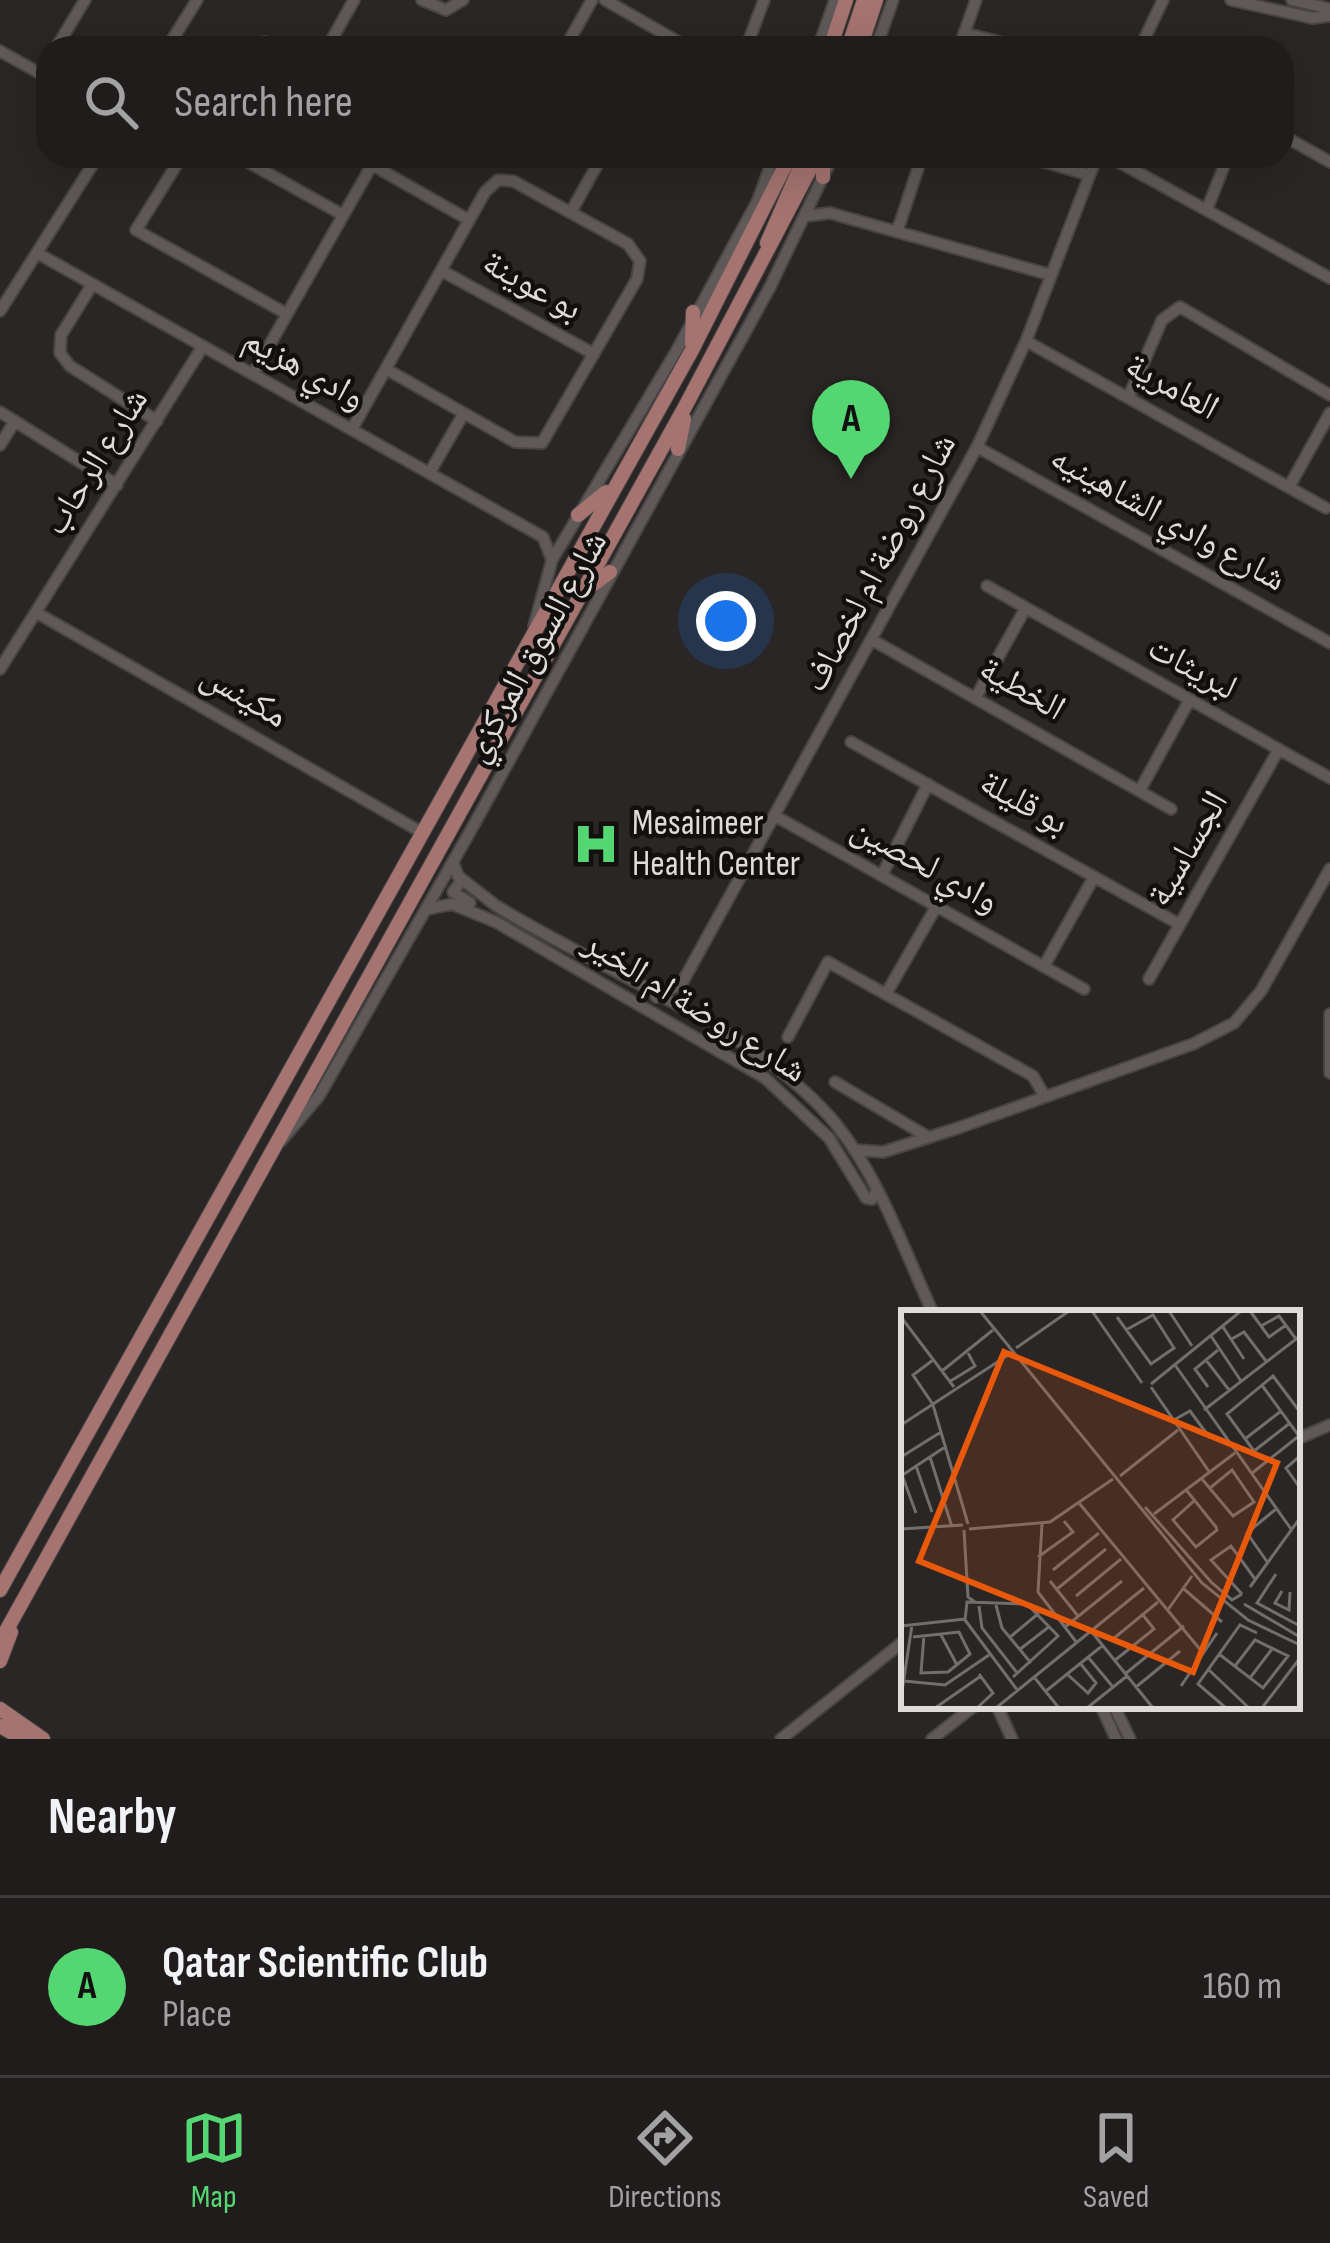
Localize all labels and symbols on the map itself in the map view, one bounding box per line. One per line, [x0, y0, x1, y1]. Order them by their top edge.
street label: بو عوينة [475, 241, 589, 331]
street label: وادي هزيم [233, 318, 372, 424]
street label: العامرية [1118, 344, 1226, 430]
pin: A [812, 380, 890, 479]
street label: شارع الرحاب [34, 381, 158, 543]
street label: شارع روضة ام لخصاف [794, 426, 966, 700]
street label: شارع وادي الشاهينيه [1040, 437, 1293, 606]
street label: شارع السوق المركزي [455, 524, 622, 772]
your location [696, 591, 756, 651]
street label: لبريثات [1140, 626, 1244, 710]
street label: الخطية [971, 647, 1073, 731]
street label: مكينس [193, 654, 295, 738]
street label: بو قليلة [972, 761, 1076, 845]
street label: الجساسية [1138, 784, 1238, 914]
place label: Mesaimeer Health Center [632, 802, 800, 886]
street label: وادي لحصين [841, 807, 1006, 928]
hospital icon: Mesaimeer Health Center [571, 819, 621, 869]
street label: شارع روضة ام الخير [575, 921, 814, 1093]
inset map [901, 1310, 1300, 1709]

